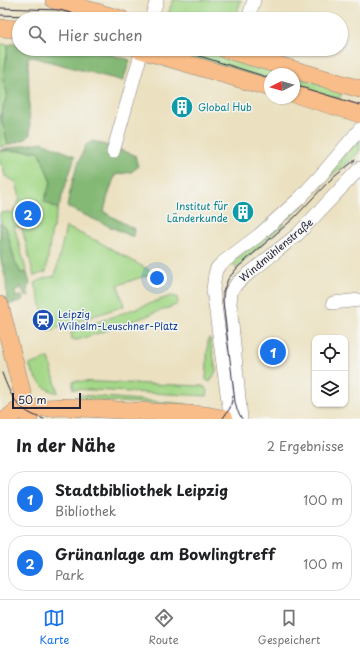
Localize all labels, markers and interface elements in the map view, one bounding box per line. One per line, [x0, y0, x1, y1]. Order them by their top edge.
search box [12, 12, 348, 56]
icon: search [26, 23, 48, 45]
text: Hier suchen [58, 23, 143, 46]
north arrow [264, 68, 300, 104]
building icon: Global Hub [169, 94, 195, 120]
place label: Global Hub [198, 99, 252, 114]
place label: Institut für Länderkunde [167, 198, 229, 225]
pin: 2 [15, 199, 41, 229]
building icon: Institut für Länderkunde [230, 199, 256, 225]
street label: Windmühlenstraße [236, 214, 316, 285]
your location [147, 268, 167, 288]
place label: Leipzig Wilhelm-Leuschner-Platz [58, 306, 178, 333]
station icon: Leipzig Wilhelm-Leuschner-Platz [30, 307, 56, 333]
map controls [312, 335, 348, 407]
button: locate [312, 335, 348, 371]
pin: 1 [260, 337, 286, 367]
button: layers [312, 371, 348, 407]
scale bar [12, 391, 81, 410]
text: 50 m [18, 391, 47, 408]
text: In der Nähe [16, 432, 115, 458]
text: 2 Ergebnisse [267, 436, 344, 455]
text: Stadtbibliothek Leipzig [55, 478, 228, 501]
text: 1 [27, 490, 33, 509]
text: 100 m [303, 490, 343, 509]
text: Bibliothek [55, 501, 116, 520]
text: Grünanlage am Bowlingtreff [55, 542, 275, 565]
text: 2 [25, 554, 35, 573]
text: 100 m [303, 554, 343, 573]
text: Park [55, 565, 84, 584]
tab: Karte [40, 607, 69, 648]
tab: Route [149, 607, 179, 648]
tab: Gespeichert [258, 607, 320, 648]

